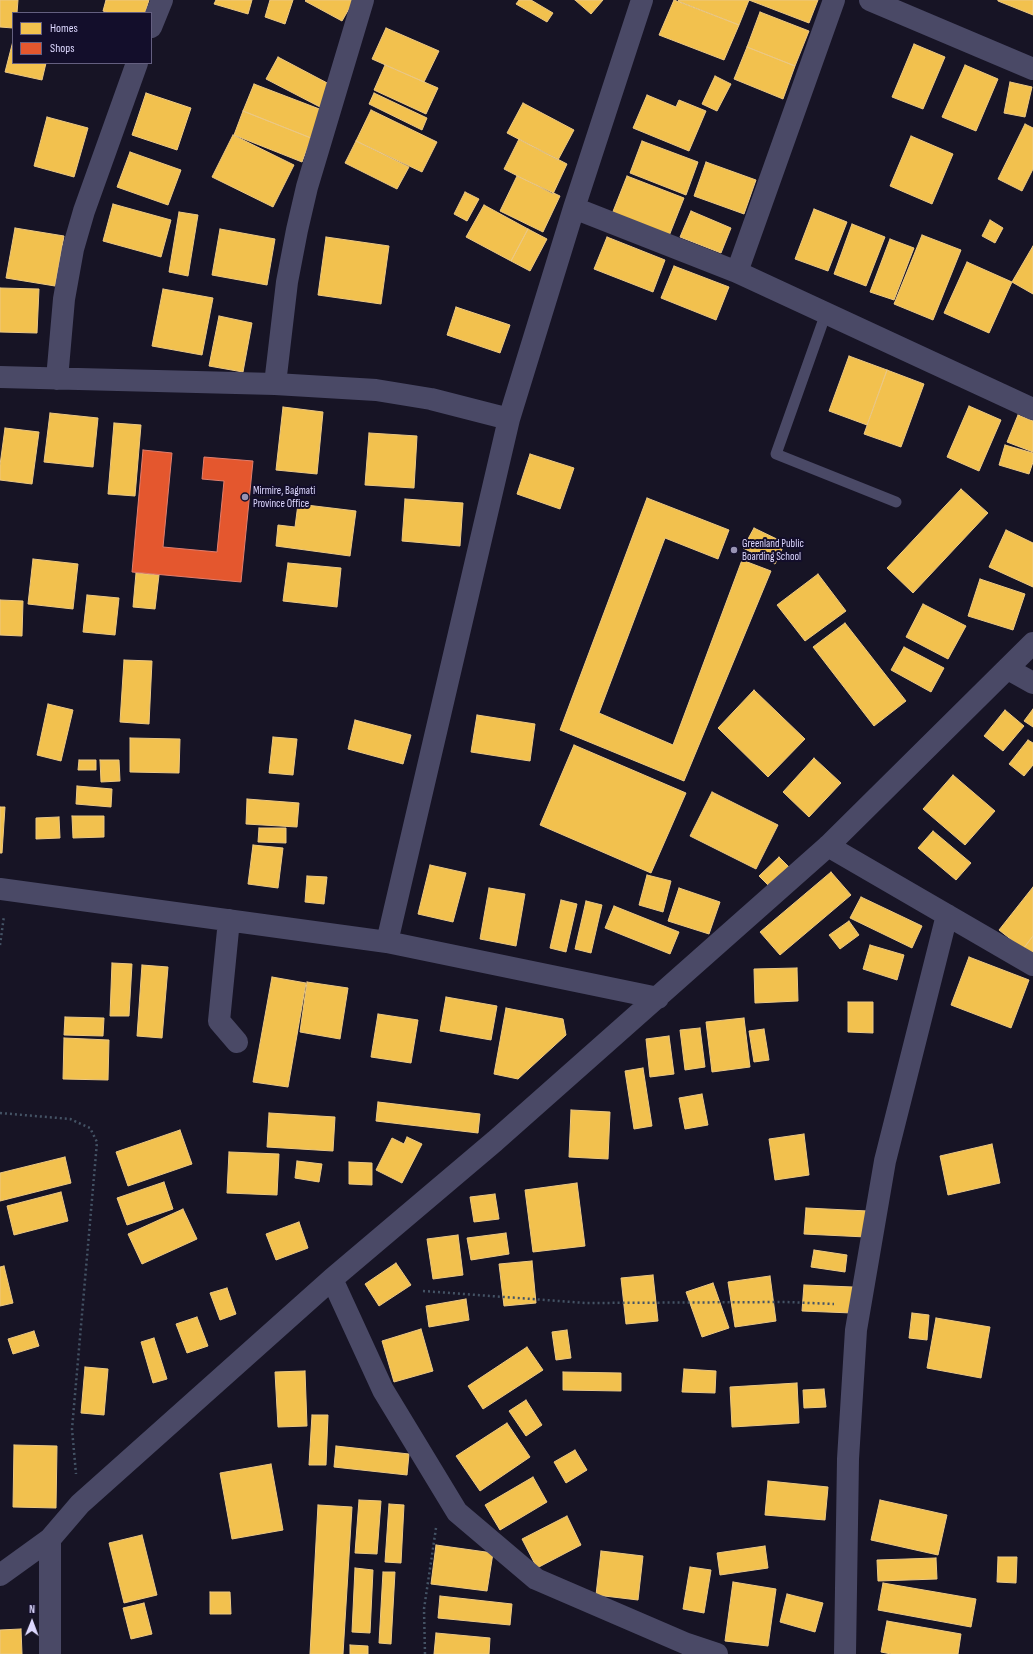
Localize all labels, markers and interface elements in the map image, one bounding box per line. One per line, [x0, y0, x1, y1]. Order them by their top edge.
legend [12, 12, 152, 64]
text: Homes [50, 21, 78, 36]
text: Shops [50, 41, 75, 56]
place label: Mirmire, Bagmati Province Office [253, 484, 315, 510]
marker: Mirmire, Bagmati Province Office [240, 492, 250, 502]
place label: Greenland Public Boarding School [742, 537, 804, 563]
marker: Greenland Public Boarding School [729, 545, 739, 555]
north arrow [12, 1602, 52, 1642]
text: N [29, 1603, 35, 1616]

